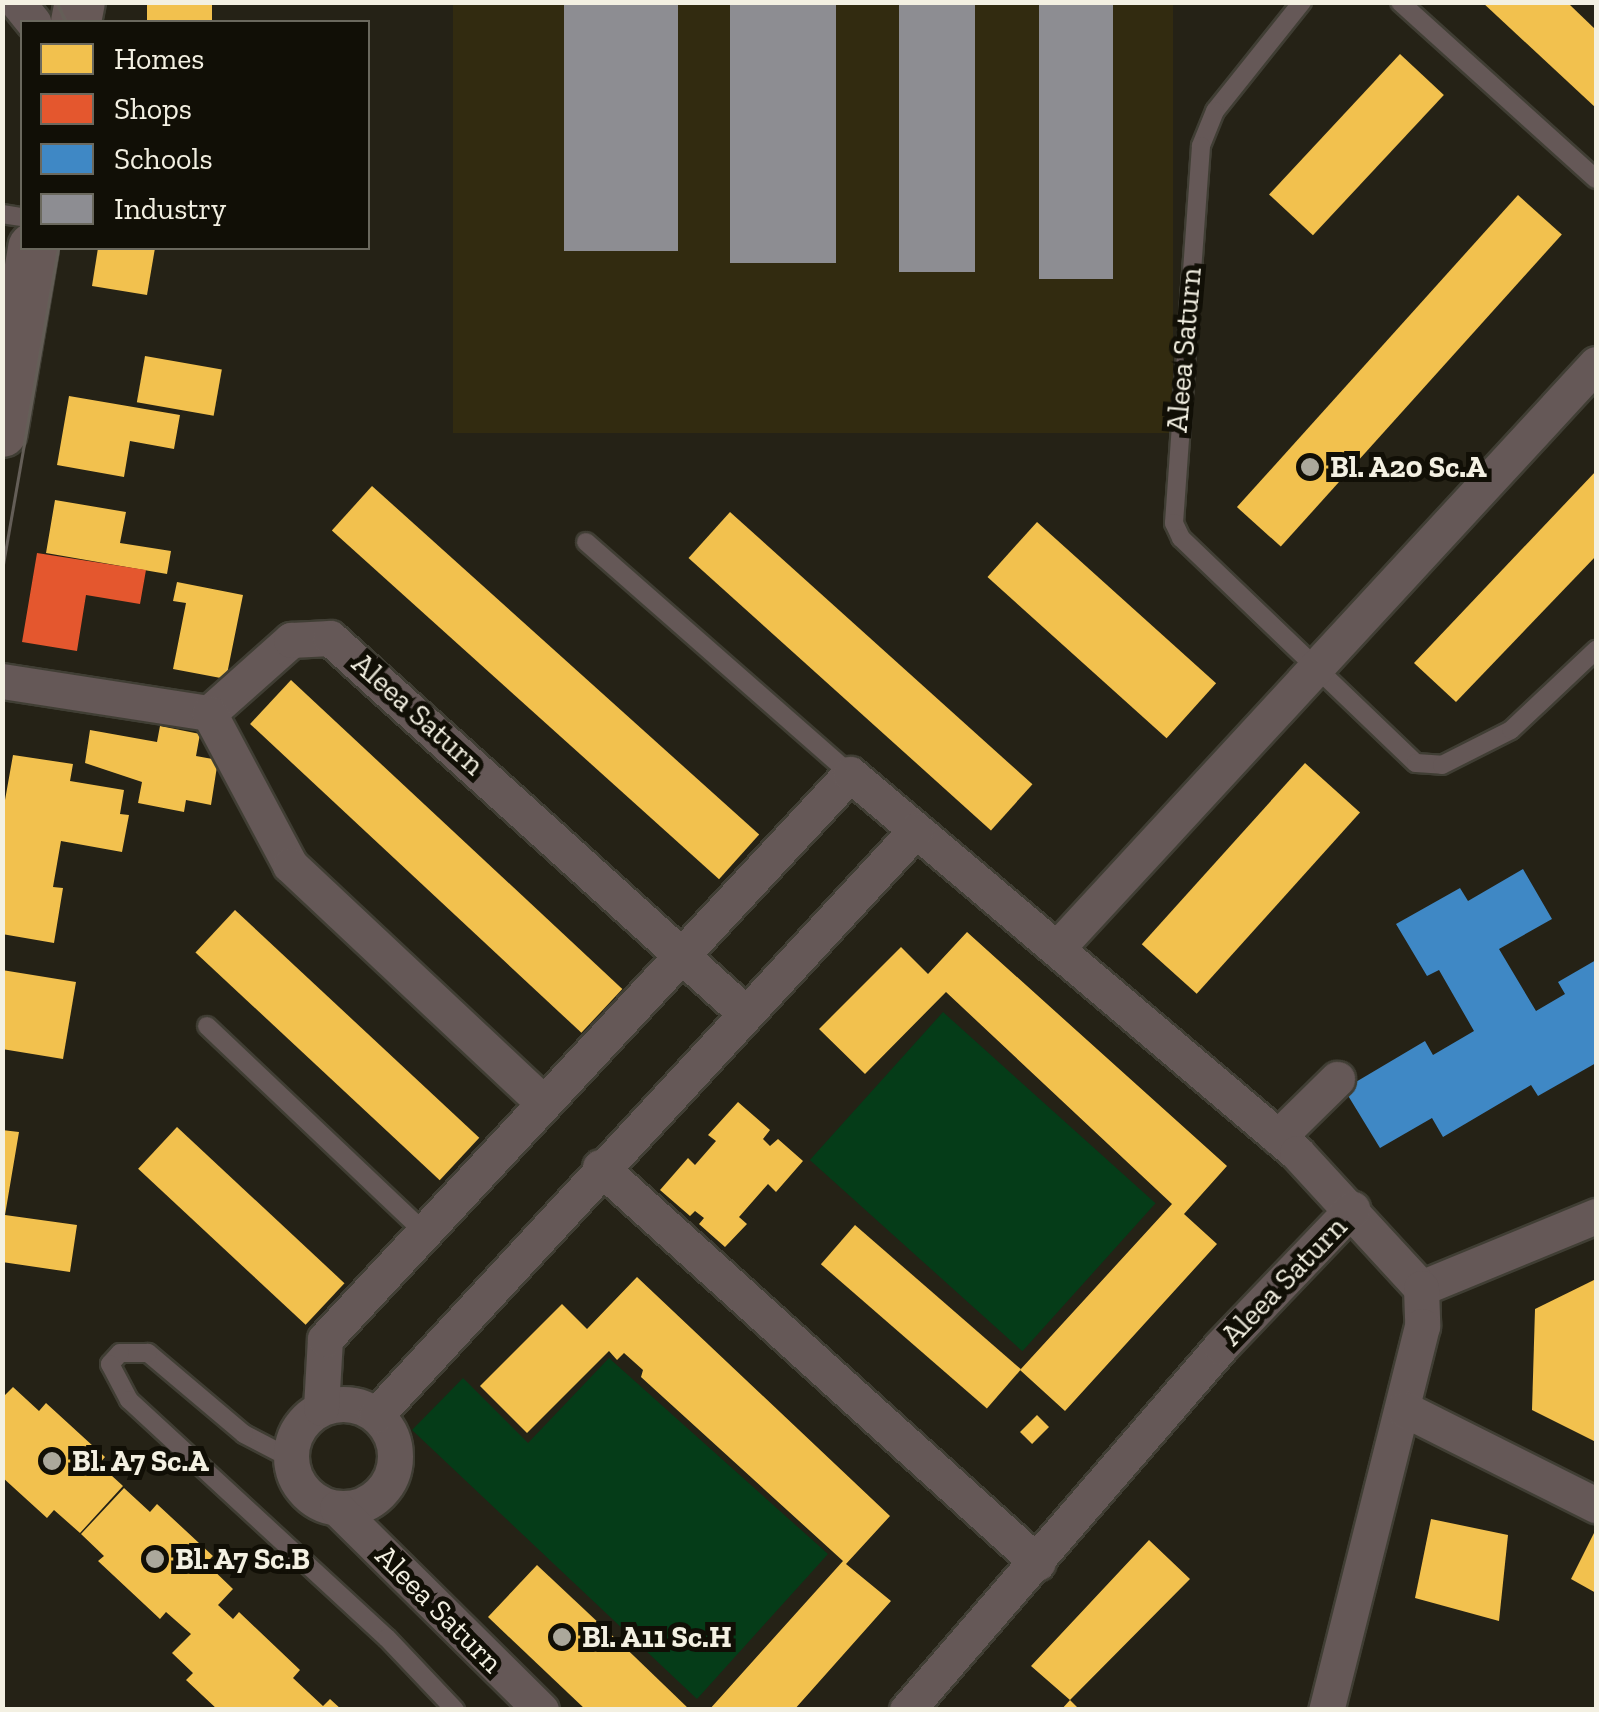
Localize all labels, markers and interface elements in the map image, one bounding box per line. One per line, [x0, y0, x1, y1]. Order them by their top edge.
legend [20, 20, 370, 250]
text: Homes [114, 41, 204, 77]
text: Shops [114, 91, 192, 127]
text: Schools [114, 141, 213, 177]
text: Industry [114, 191, 226, 227]
street label: Aleea Saturn [1159, 266, 1209, 434]
place label: Bl. A20 Sc.A [1330, 449, 1488, 485]
marker: Bl. A20 Sc.A [1299, 456, 1321, 478]
street label: Aleea Saturn [345, 645, 491, 783]
street label: Aleea Saturn [1214, 1209, 1354, 1353]
place label: Bl. A7 Sc.A [72, 1443, 210, 1479]
marker: Bl. A7 Sc.A [41, 1450, 63, 1472]
street label: Aleea Saturn [368, 1538, 510, 1680]
place label: Bl. A7 Sc.B [175, 1541, 311, 1577]
marker: Bl. A7 Sc.B [144, 1548, 166, 1570]
place label: Bl. A11 Sc.H [582, 1619, 733, 1655]
marker: Bl. A11 Sc.H [551, 1626, 573, 1648]

